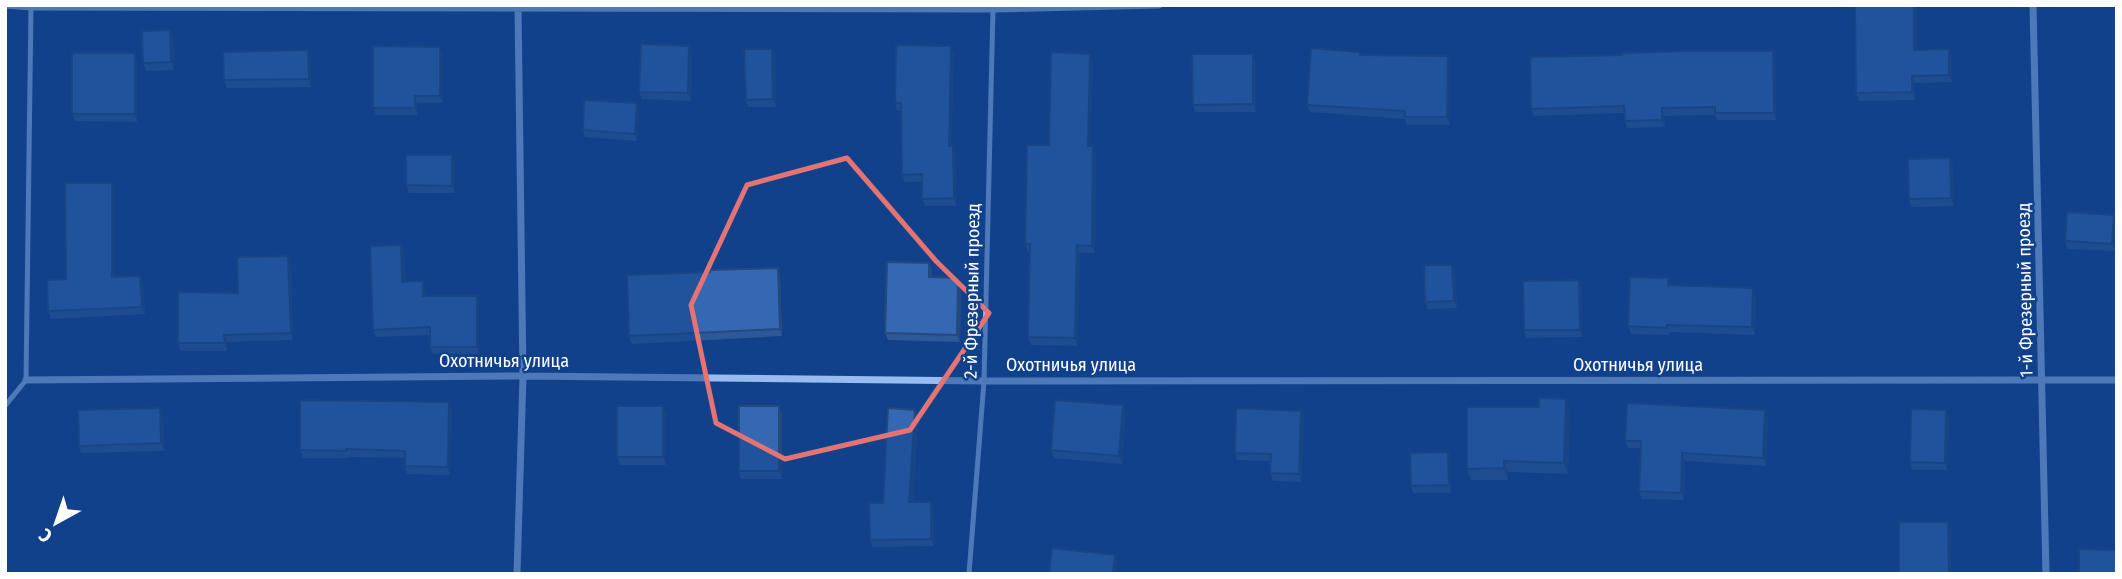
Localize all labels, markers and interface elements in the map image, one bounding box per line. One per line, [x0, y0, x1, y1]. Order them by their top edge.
street label: 2-й Фрезерный проезд [959, 203, 985, 379]
street label: 1-й Фрезерный проезд [2012, 203, 2038, 377]
street label: Охотничья улица [439, 350, 569, 372]
street label: Охотничья улица [1006, 354, 1136, 376]
street label: Охотничья улица [1573, 354, 1703, 376]
north arrow [21, 488, 91, 558]
text: С [34, 524, 57, 548]

